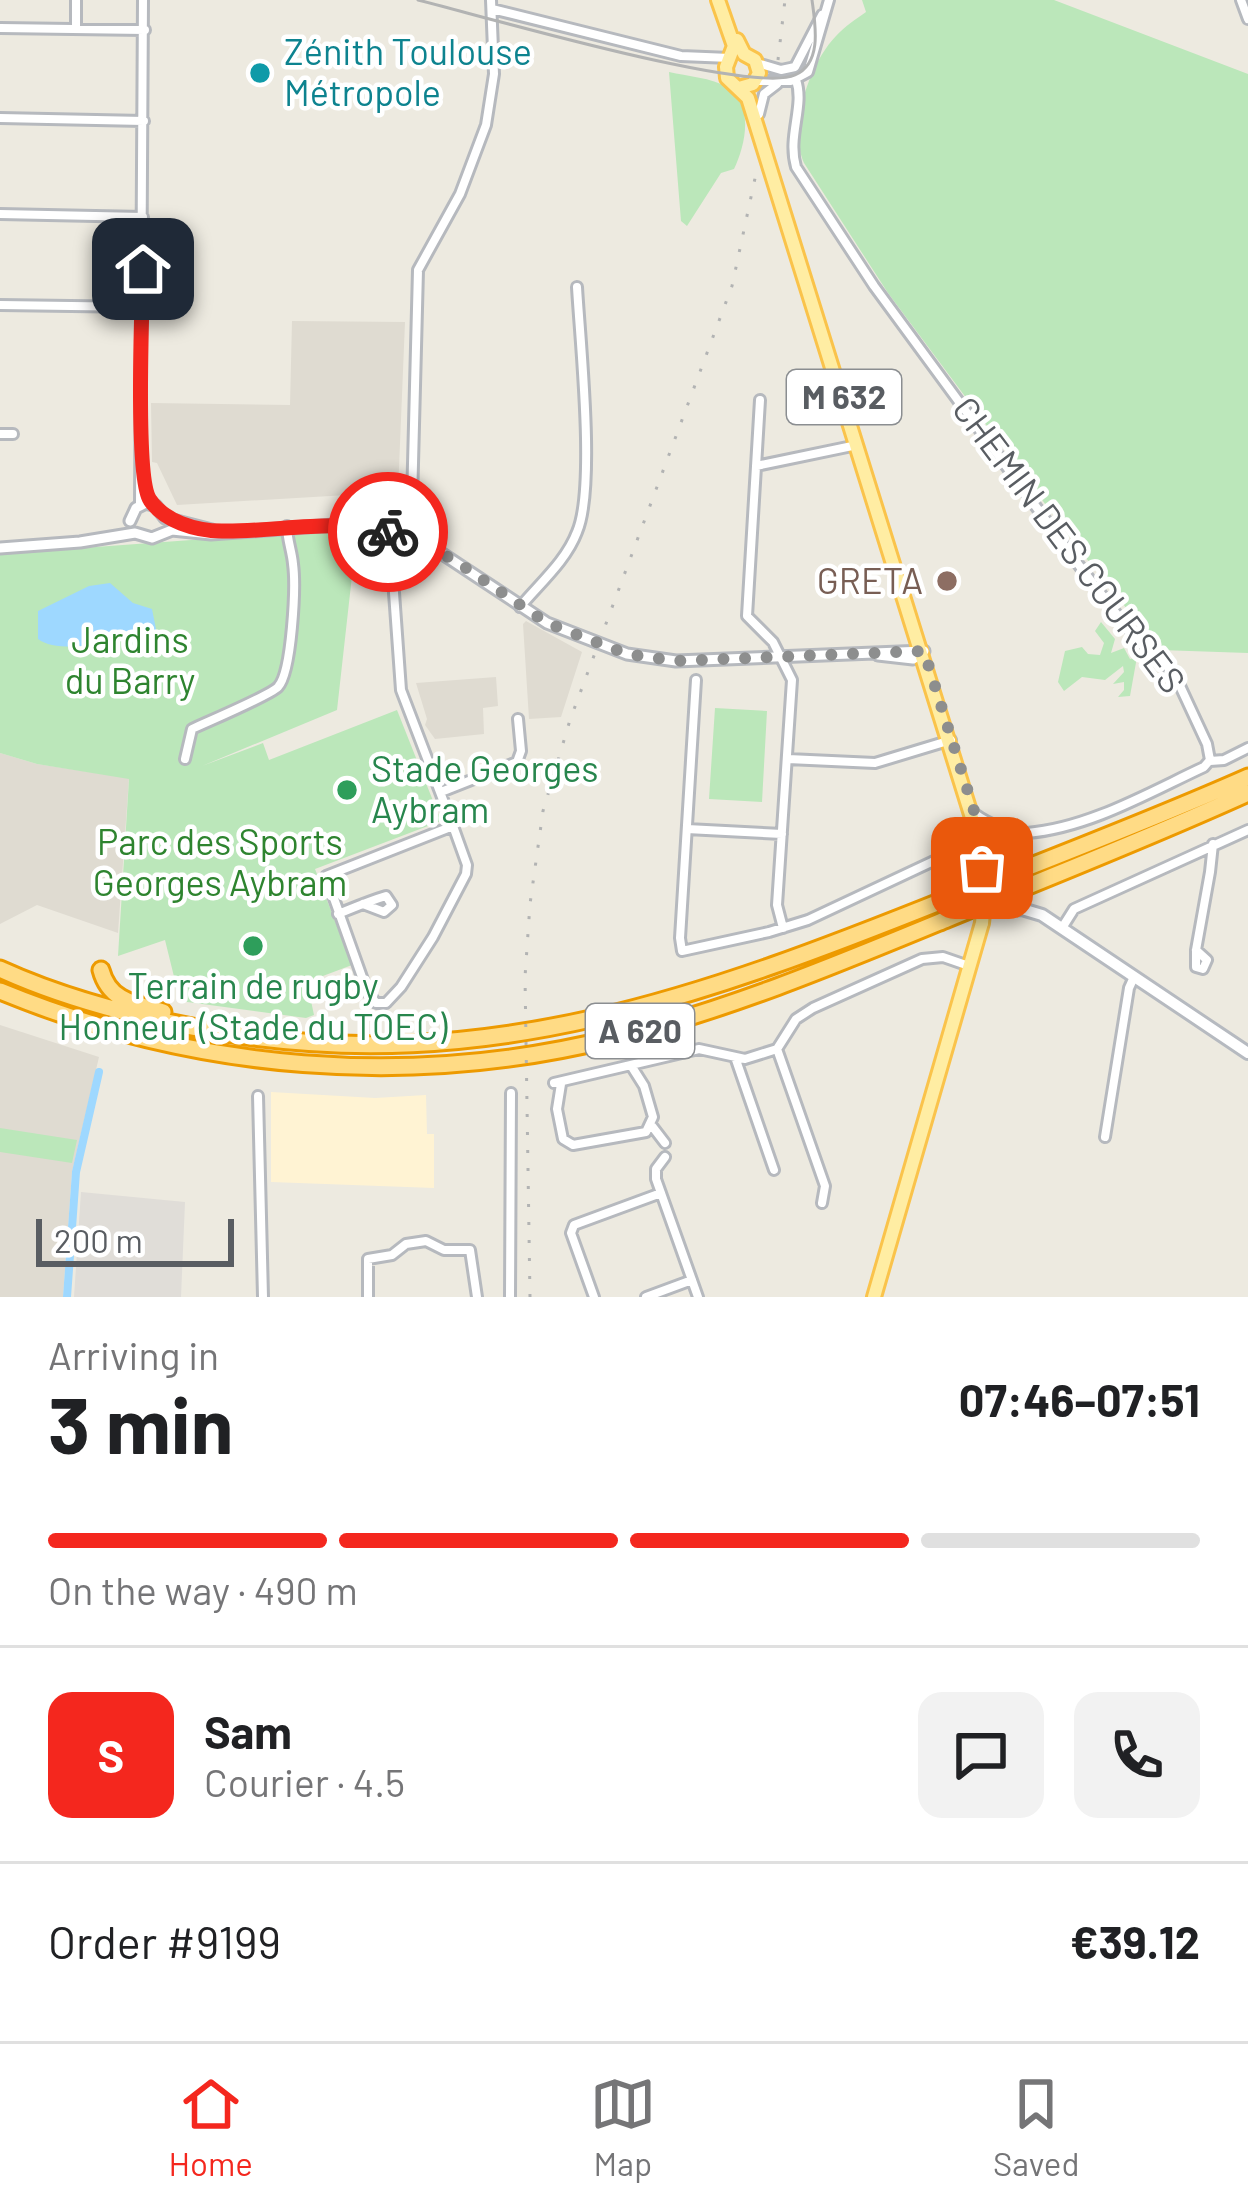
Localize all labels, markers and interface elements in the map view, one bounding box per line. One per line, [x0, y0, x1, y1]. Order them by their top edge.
place label: Zénith Toulouse Métropole [284, 29, 532, 113]
marker: Zénith Toulouse Métropole [247, 60, 273, 86]
pin [92, 218, 194, 320]
icon: home [110, 236, 176, 302]
road number: M 632 [787, 370, 901, 424]
street label: CHEMIN DES COURSES [945, 388, 1196, 701]
courier [328, 472, 448, 592]
icon: bike [355, 499, 421, 565]
place label: GRETA [817, 558, 923, 601]
marker: GRETA [934, 568, 960, 594]
park label: Jardins du Barry [65, 617, 195, 701]
place label: Stade Georges Aybram [371, 746, 599, 830]
marker: Stade Georges Aybram [334, 777, 360, 803]
pin [931, 817, 1033, 919]
park label: Parc des Sports Georges Aybram [93, 819, 347, 903]
icon: bag [949, 835, 1015, 901]
marker: Terrain de rugby Honneur (Stade du TOEC) [240, 933, 266, 959]
place label: Terrain de rugby Honneur (Stade du TOEC) [59, 963, 448, 1047]
road number: A 620 [586, 1004, 694, 1058]
scale bar [36, 1213, 234, 1266]
text: 200 m [54, 1220, 143, 1260]
text: Arriving in [48, 1331, 219, 1378]
text: 07:46–07:51 [959, 1372, 1200, 1426]
text: 3 min [48, 1376, 233, 1470]
text: On the way · 490 m [48, 1566, 358, 1613]
button: chat [918, 1692, 1044, 1818]
button: phone [1074, 1692, 1200, 1818]
text: Sam [204, 1704, 292, 1758]
text: S [98, 1728, 124, 1782]
text: Courier · 4.5 [204, 1758, 405, 1805]
text: Order #9199 [48, 1914, 281, 1968]
text: €39.12 [1070, 1914, 1200, 1968]
tab: Home [169, 2071, 253, 2183]
tab: Map [590, 2071, 656, 2183]
tab: Saved [993, 2071, 1079, 2183]

